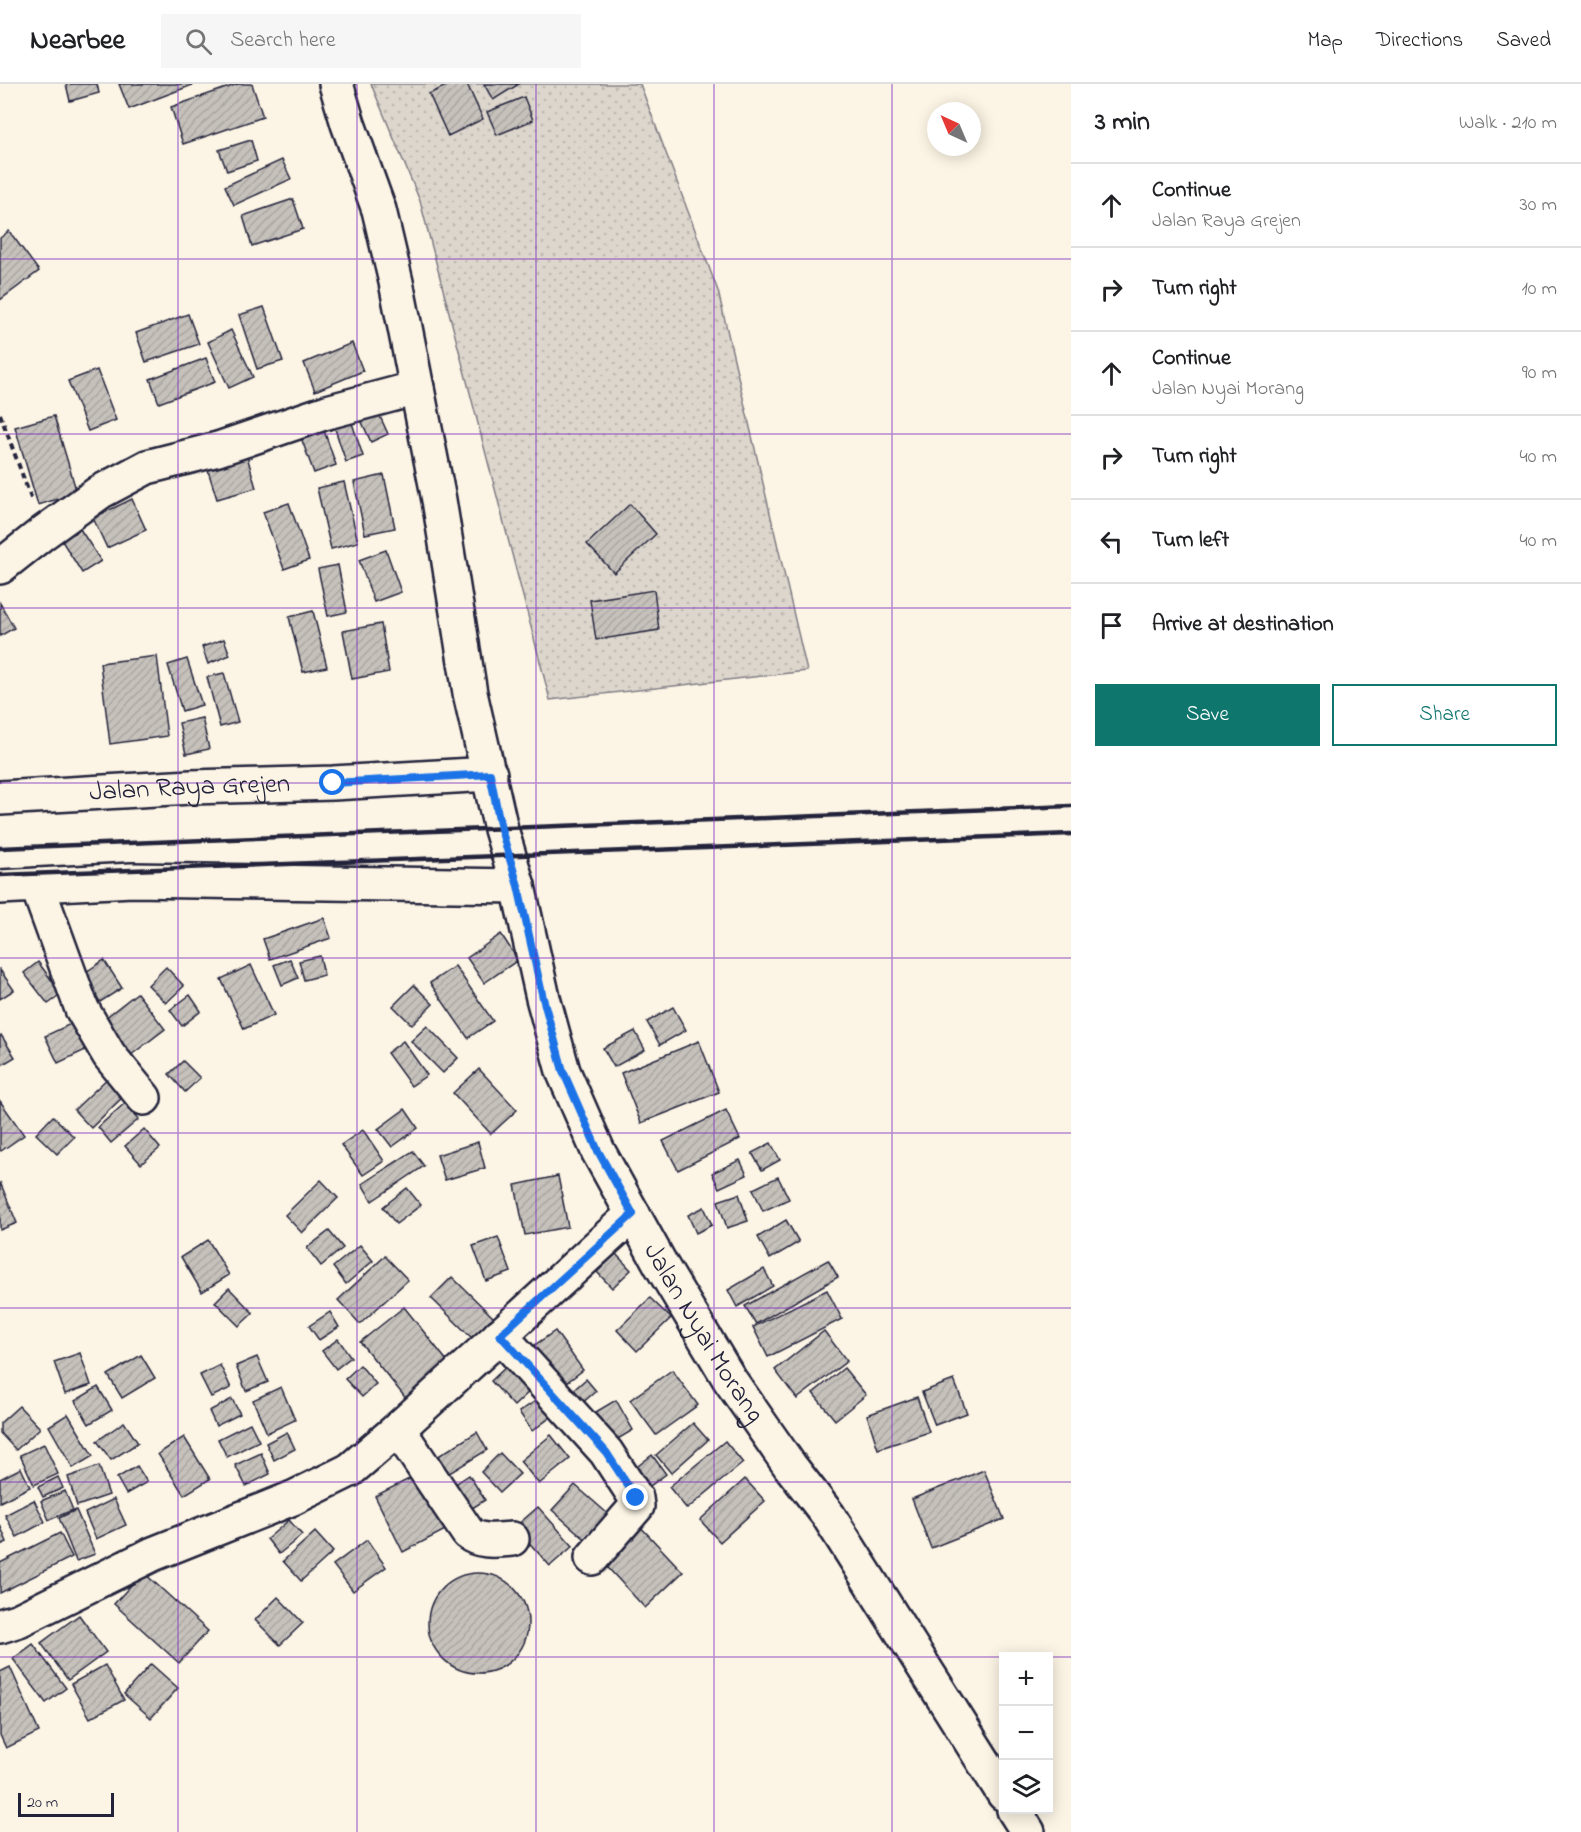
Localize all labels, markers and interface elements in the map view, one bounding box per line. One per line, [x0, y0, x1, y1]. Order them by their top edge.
search box [161, 14, 581, 68]
text: Nearbee [30, 21, 125, 62]
icon: search [182, 25, 215, 58]
text: Search here [230, 25, 336, 57]
text: Map [1307, 26, 1343, 56]
text: Directions [1376, 26, 1463, 56]
text: Saved [1496, 26, 1551, 56]
north arrow [927, 102, 981, 156]
text: 3 min [1095, 104, 1150, 142]
text: Walk · 210 m [1459, 109, 1557, 138]
text: Continue [1152, 175, 1231, 207]
icon: ahead [1095, 189, 1128, 222]
text: 30 m [1520, 191, 1557, 220]
text: Jalan Raya Grejen [1152, 207, 1301, 236]
icon: right [1095, 273, 1128, 306]
text: Turn right [1152, 273, 1237, 305]
text: 10 m [1521, 275, 1557, 304]
text: Continue [1152, 343, 1231, 375]
icon: ahead [1095, 357, 1128, 390]
text: 90 m [1522, 359, 1557, 388]
text: Jalan Nyai Morang [1152, 375, 1304, 404]
icon: right [1095, 441, 1128, 474]
text: Turn right [1152, 441, 1237, 473]
text: 40 m [1520, 443, 1557, 472]
icon: left [1095, 525, 1128, 558]
text: Turn left [1152, 525, 1229, 557]
text: 40 m [1520, 527, 1557, 556]
icon: arrive [1095, 609, 1128, 642]
text: Arrive at destination [1152, 609, 1334, 641]
button: Save [1095, 684, 1320, 746]
button: Share [1332, 684, 1557, 746]
street label: Jalan Raya Grejen [88, 765, 291, 812]
route start [319, 769, 345, 795]
street label: Jalan Nyai Morang [633, 1236, 774, 1431]
route end [622, 1484, 648, 1510]
map controls [999, 1652, 1053, 1814]
button: + [999, 1652, 1053, 1706]
button: − [999, 1706, 1053, 1760]
button: layers [999, 1760, 1053, 1814]
scale bar [18, 1790, 114, 1818]
text: 20 m [27, 1791, 58, 1815]

